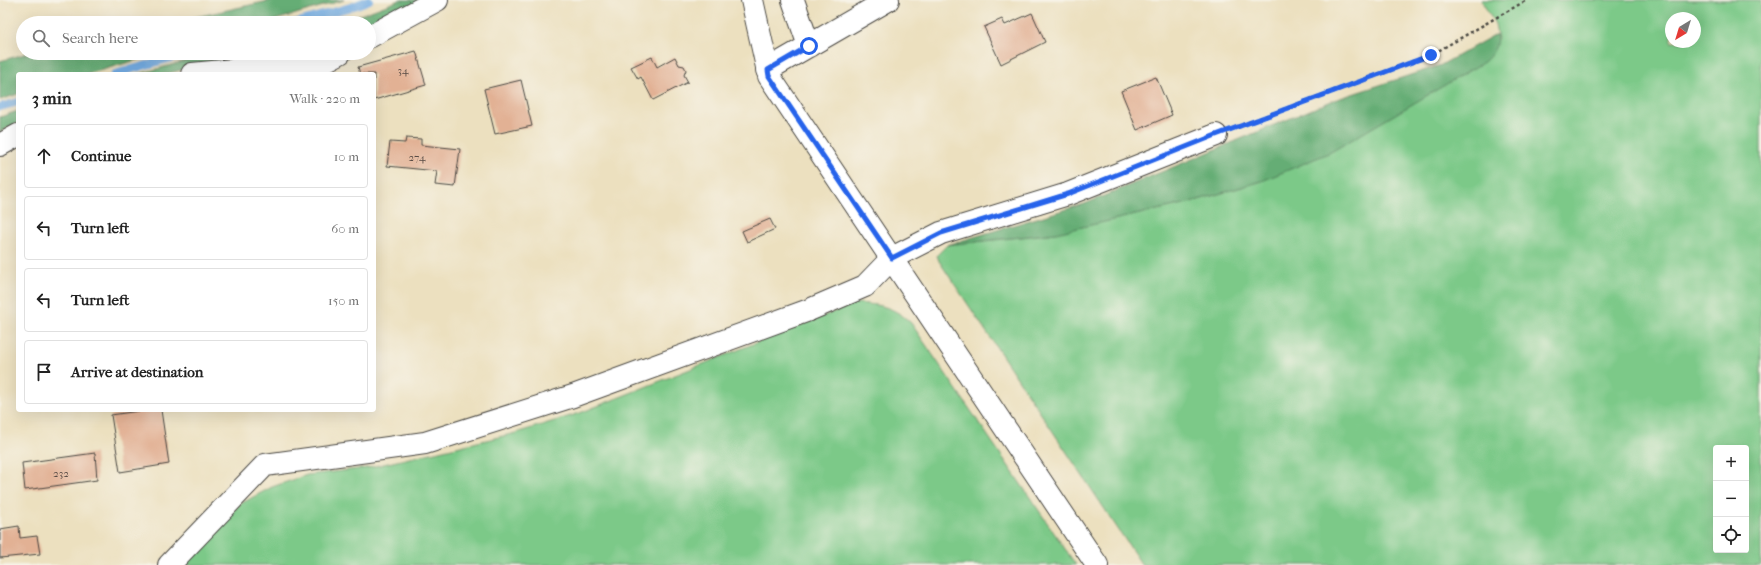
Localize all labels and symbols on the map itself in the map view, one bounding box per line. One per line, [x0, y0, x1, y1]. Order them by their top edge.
north arrow [1665, 12, 1701, 48]
route start [800, 37, 818, 55]
route end [1422, 46, 1440, 64]
house number: 34 [397, 64, 409, 77]
house number: 274 [408, 151, 426, 164]
house number: 232 [53, 467, 69, 480]

